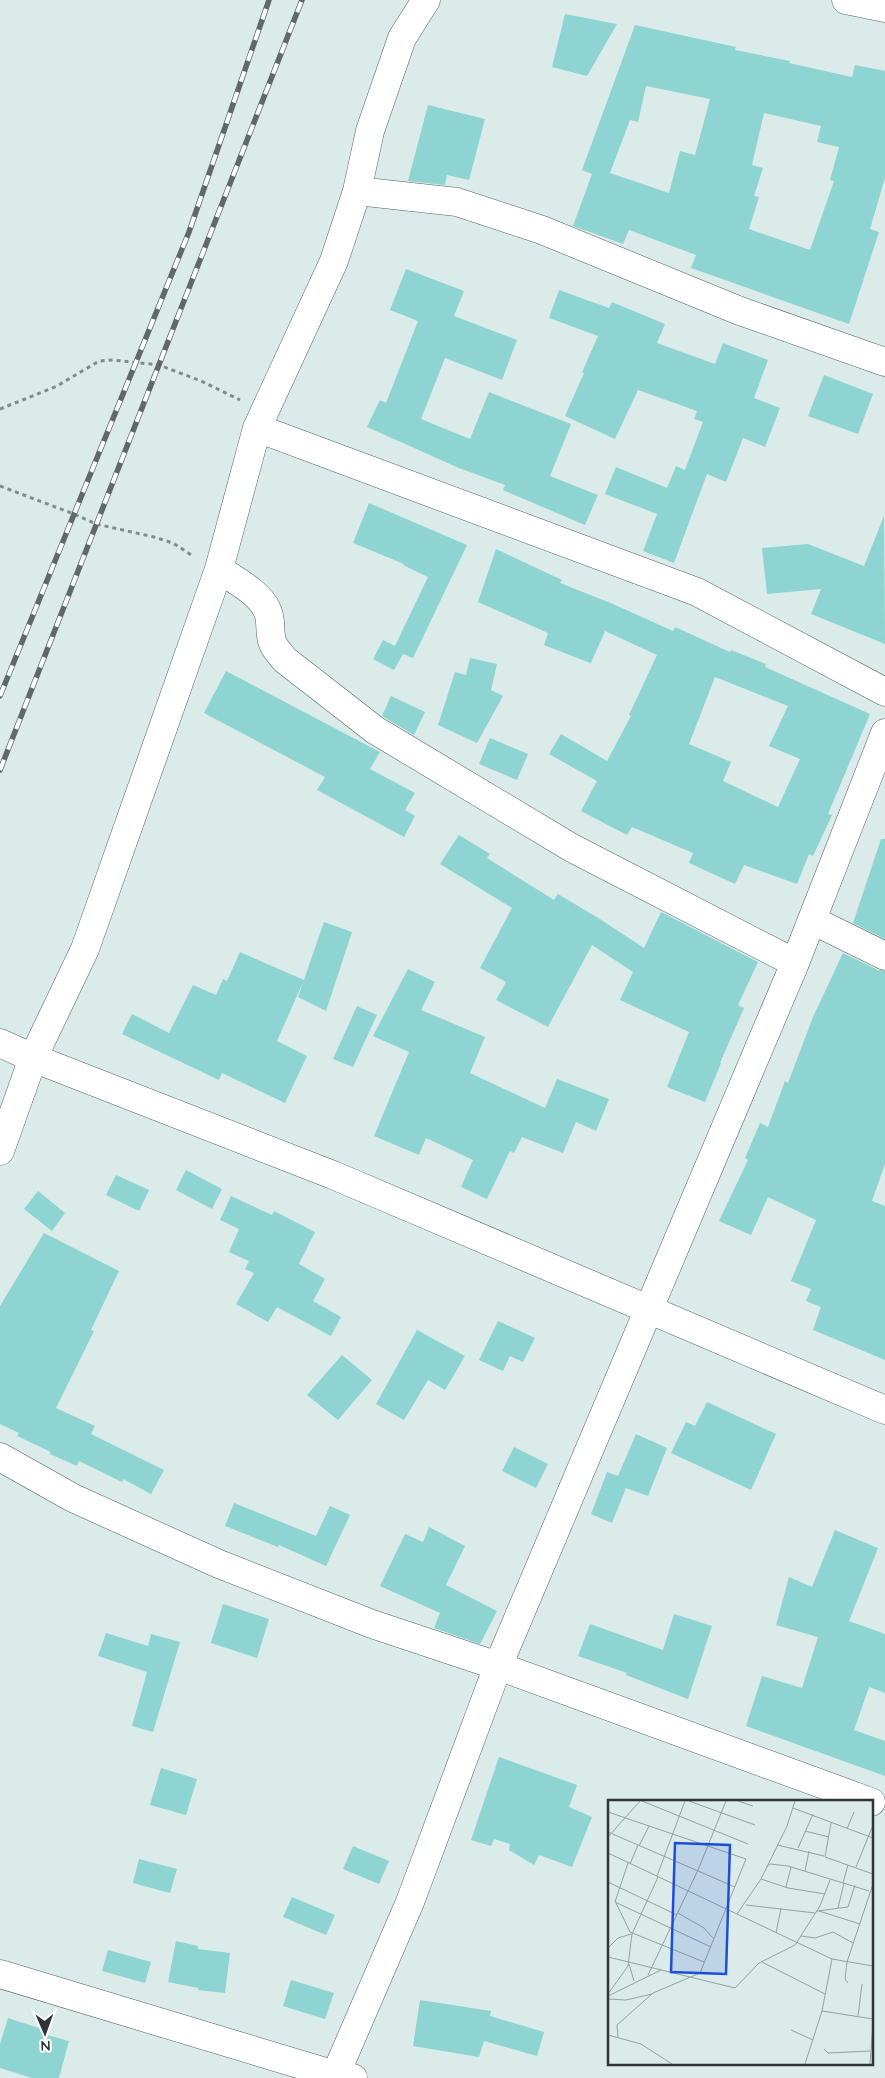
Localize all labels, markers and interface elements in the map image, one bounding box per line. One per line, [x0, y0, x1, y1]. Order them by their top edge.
inset map [608, 1800, 872, 2066]
north arrow [20, 2008, 70, 2058]
text: N [40, 2037, 51, 2055]

